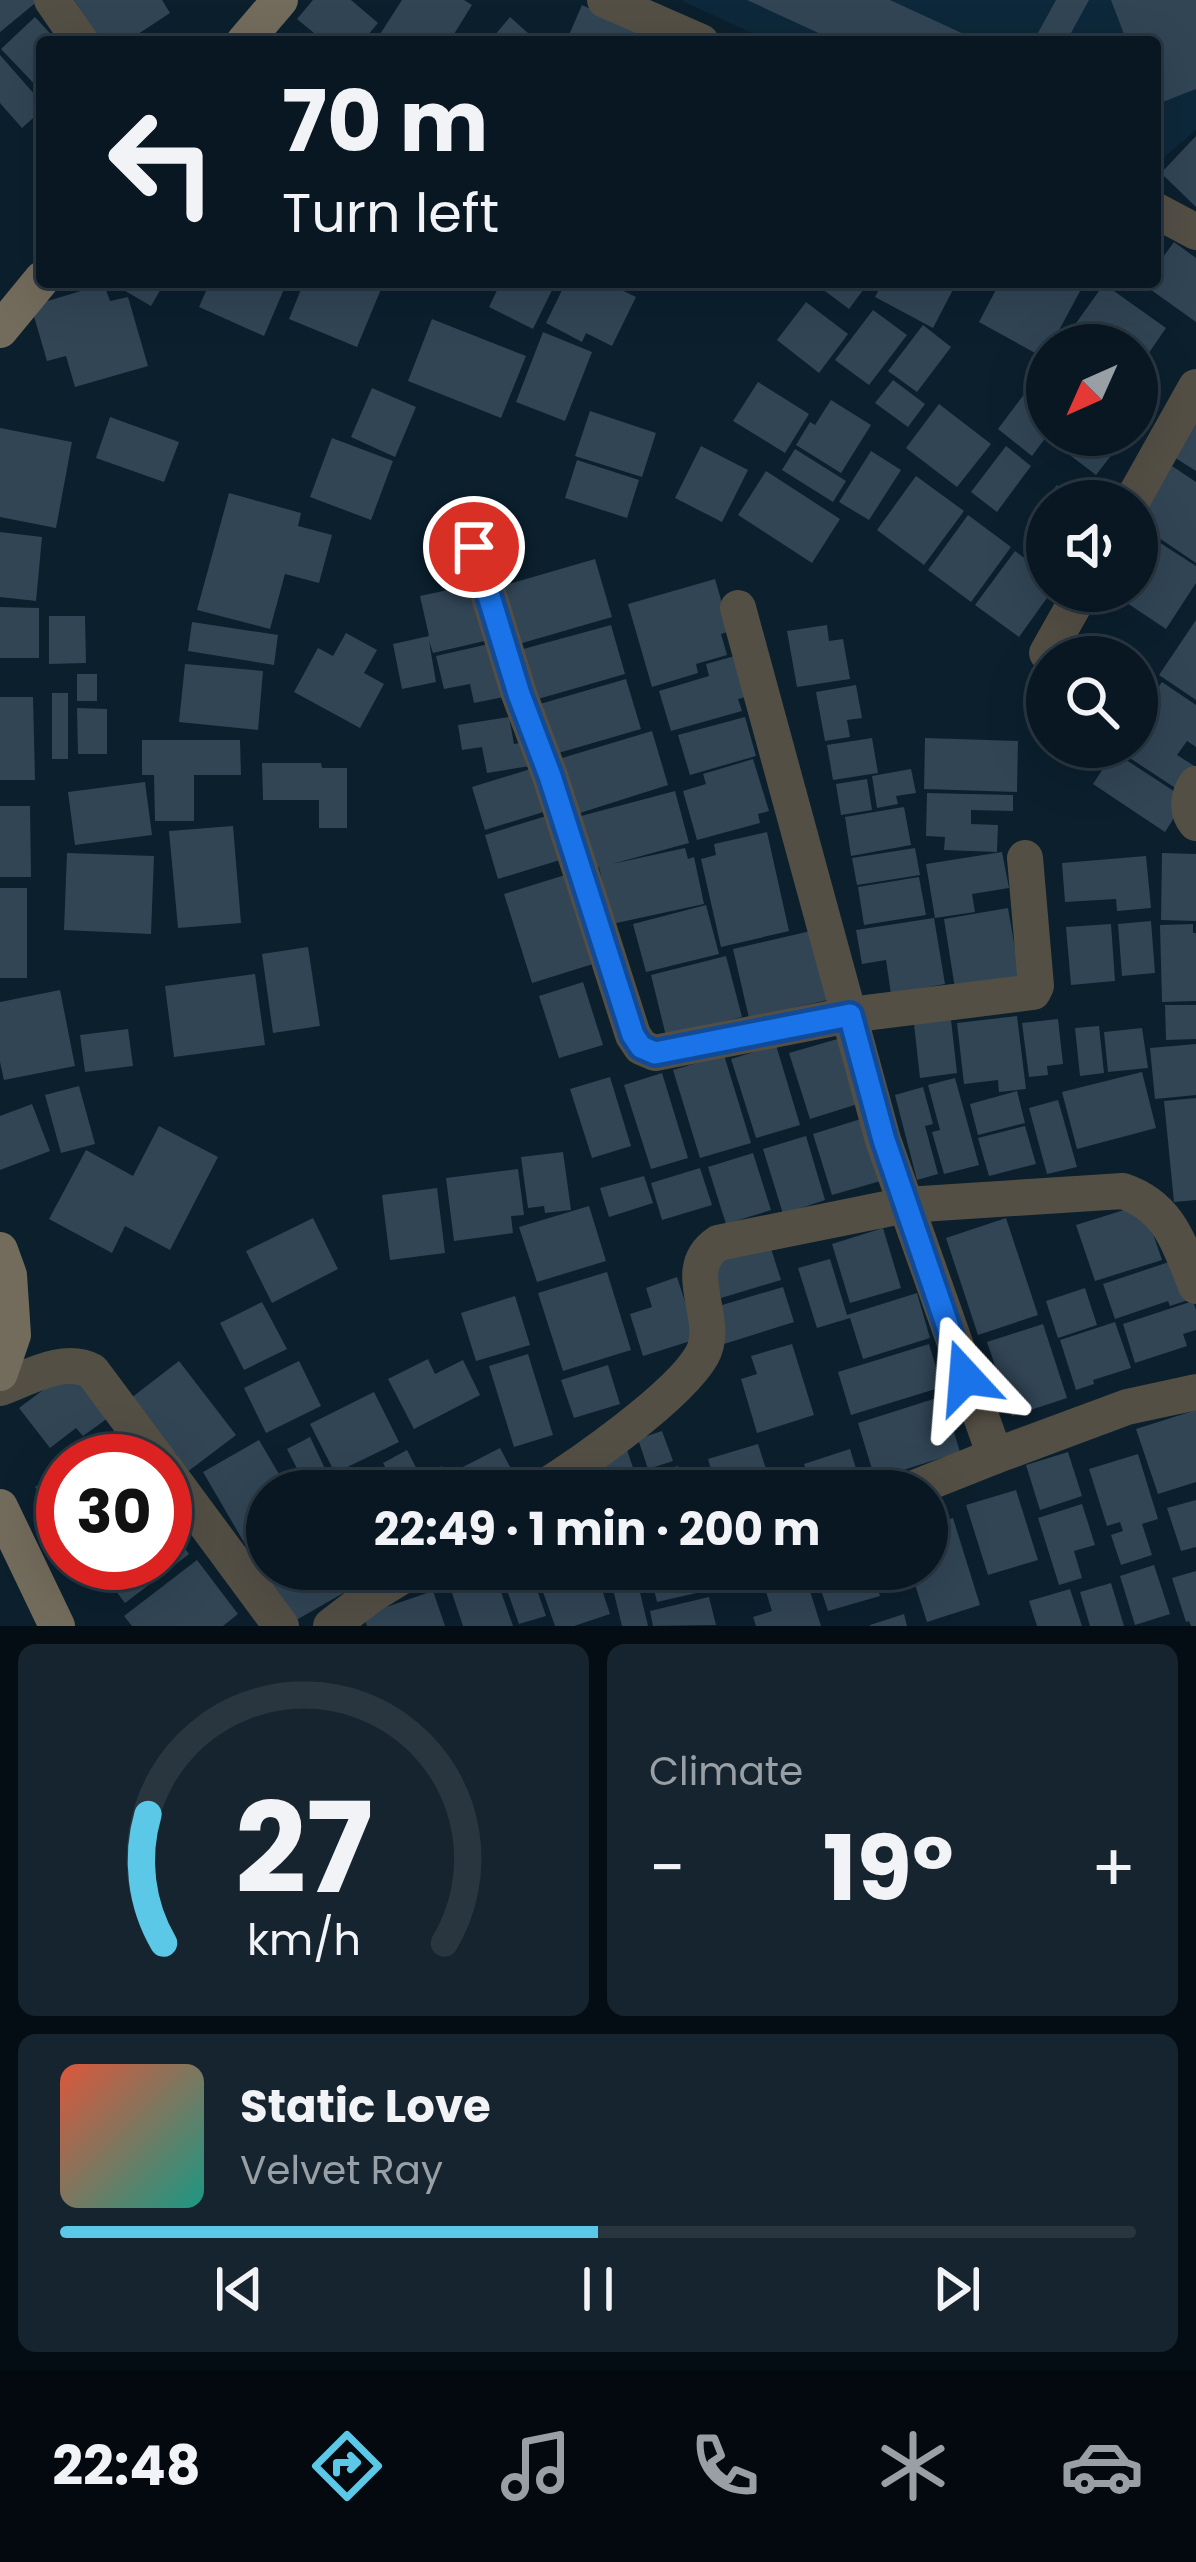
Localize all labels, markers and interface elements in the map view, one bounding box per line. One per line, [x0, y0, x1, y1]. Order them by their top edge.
text: 70 m [282, 63, 488, 180]
icon: left [84, 84, 240, 240]
text: Turn left [282, 175, 499, 251]
north arrow [1026, 324, 1158, 456]
map controls [1026, 324, 1158, 768]
button: sound [1026, 480, 1158, 612]
pin [423, 496, 525, 598]
icon: arrive [441, 514, 507, 580]
button: search [1026, 636, 1158, 768]
position arrow [902, 1314, 1028, 1440]
speed limit sign: 30 [36, 1434, 192, 1590]
text: 22:49 · 1 min · 200 m [374, 1498, 820, 1561]
text: Climate [649, 1744, 803, 1799]
text: 27 [234, 1761, 373, 1936]
text: 19° [823, 1805, 954, 1932]
text: − [649, 1822, 685, 1914]
text: + [1091, 1822, 1136, 1914]
text: km/h [246, 1910, 361, 1970]
text: Static Love [240, 2075, 491, 2138]
text: Velvet Ray [240, 2143, 443, 2198]
icon: previous [206, 2256, 272, 2322]
icon: pause [565, 2256, 631, 2322]
icon: next [924, 2256, 990, 2322]
icon: directions [305, 2424, 389, 2508]
icon: music [494, 2424, 578, 2508]
icon: phone [683, 2424, 767, 2508]
icon: climate [871, 2424, 955, 2508]
icon: car [1060, 2424, 1144, 2508]
text: 22:48 [52, 2428, 201, 2504]

